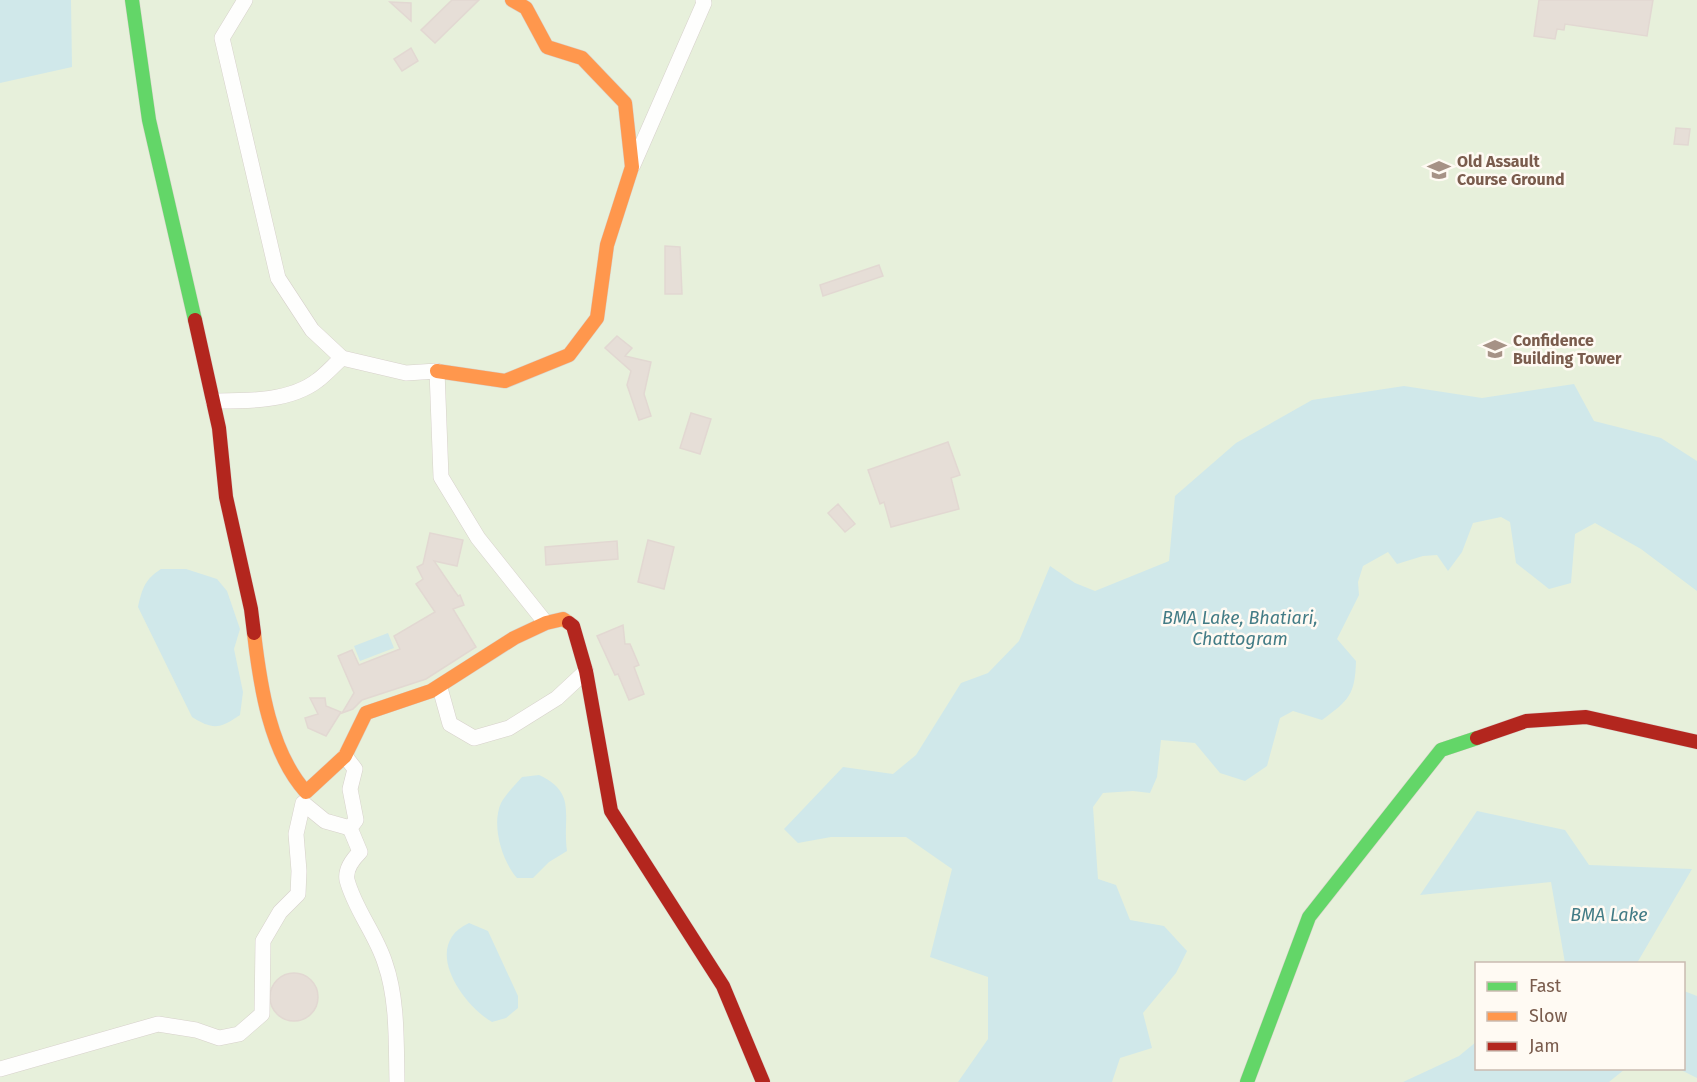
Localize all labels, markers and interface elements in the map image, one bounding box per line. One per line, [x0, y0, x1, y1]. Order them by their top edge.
place label: Old Assault Course Ground [1457, 152, 1565, 189]
school or university icon: Old Assault Course Ground [1426, 157, 1452, 183]
place label: Confidence Building Tower [1513, 331, 1622, 368]
school or university icon: Confidence Building Tower [1482, 336, 1508, 362]
water label: BMA Lake, Bhatiari, Chattogram [1162, 607, 1318, 650]
water label: BMA Lake [1570, 904, 1648, 926]
legend [1475, 962, 1685, 1070]
text: Fast [1529, 975, 1562, 997]
text: Slow [1529, 1005, 1568, 1027]
text: Jam [1529, 1035, 1560, 1057]

